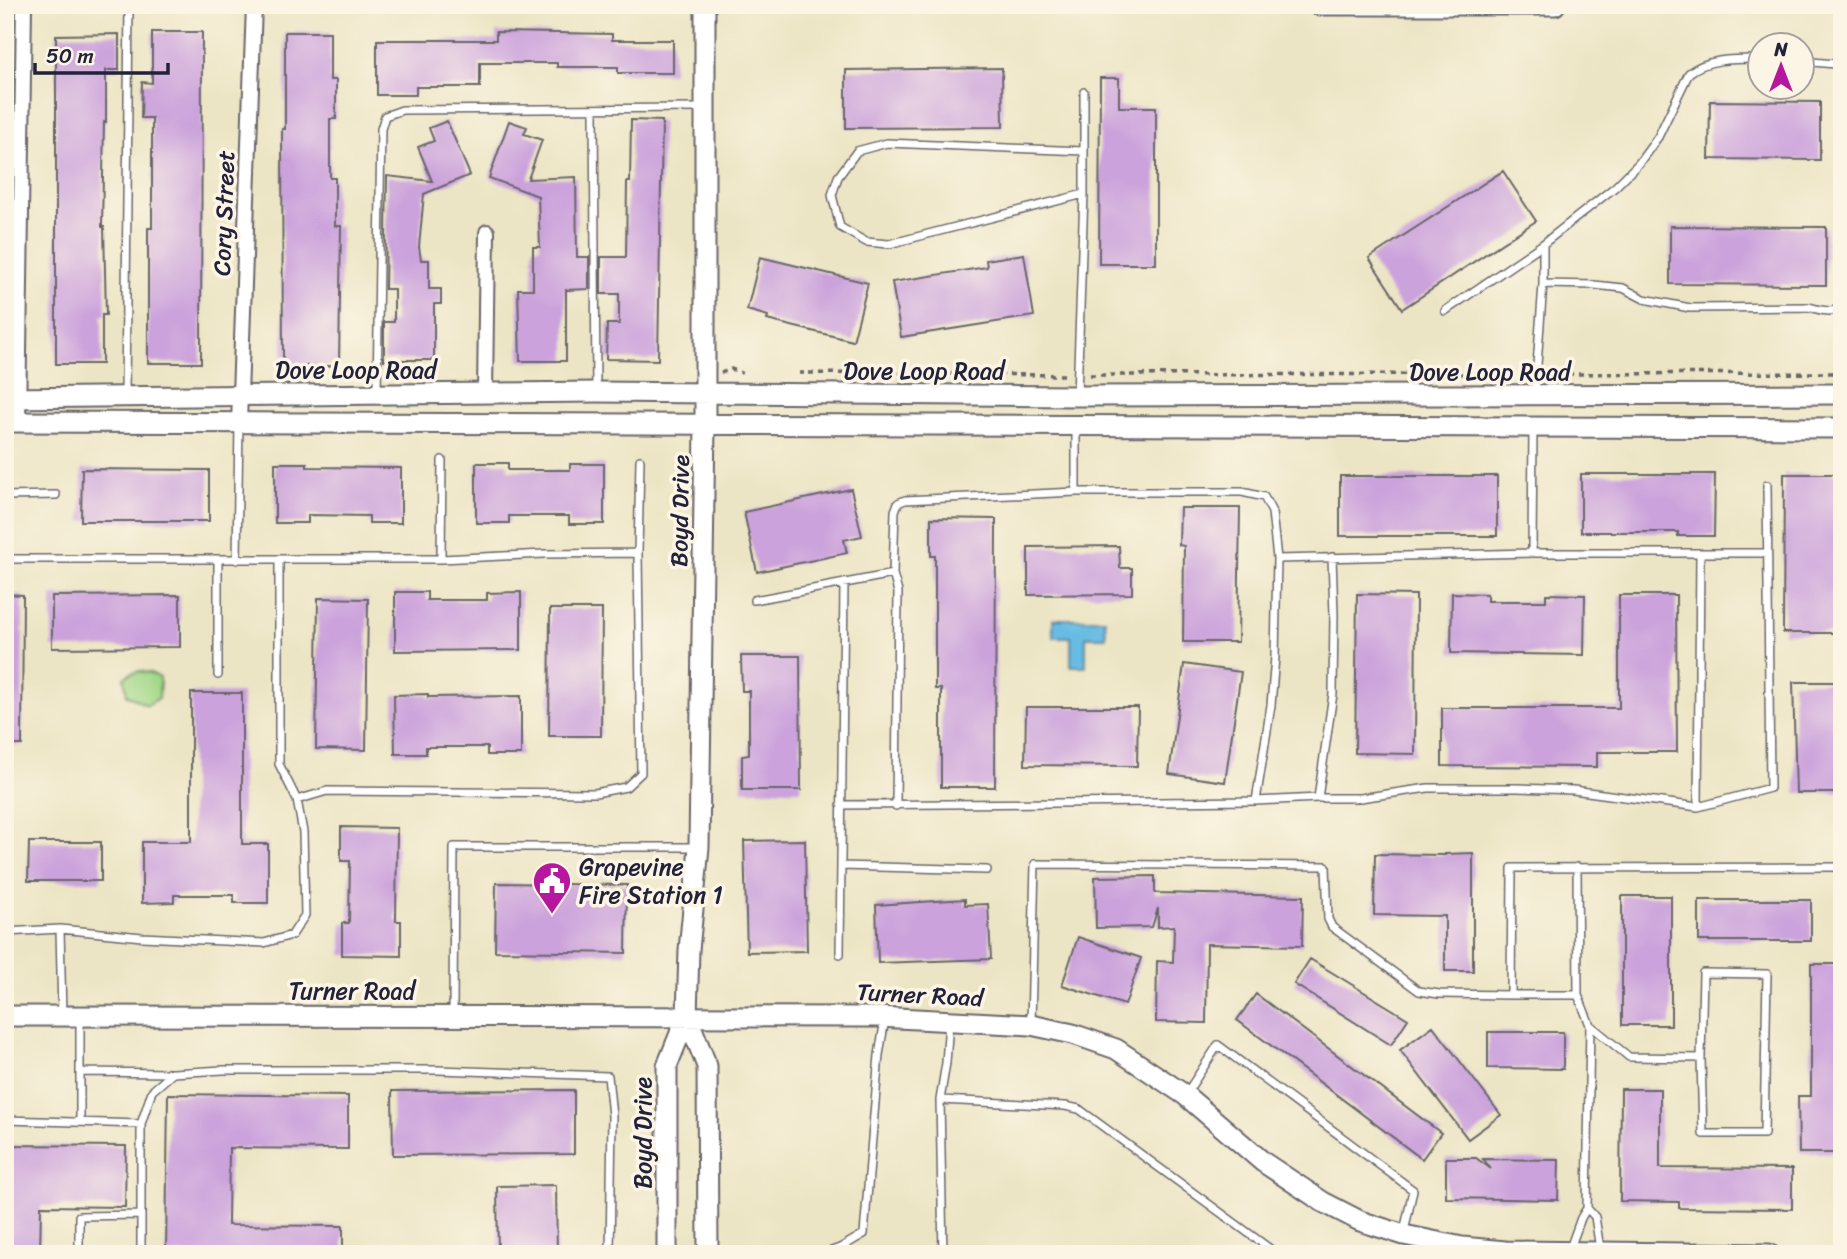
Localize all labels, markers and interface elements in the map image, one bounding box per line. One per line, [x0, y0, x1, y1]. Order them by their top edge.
scale bar [35, 32, 168, 76]
north arrow [1745, 32, 1815, 102]
text: N [1773, 33, 1788, 66]
text: 50 m [46, 37, 94, 75]
street label: Cory Street [201, 150, 247, 276]
street label: Dove Loop Road [275, 349, 438, 391]
street label: Dove Loop Road [843, 350, 1006, 392]
street label: Dove Loop Road [1409, 351, 1572, 393]
street label: Boyd Drive [658, 454, 702, 567]
place label: Grapevine Fire Station 1 [579, 846, 723, 916]
public building icon: Grapevine Fire Station 1 [531, 860, 573, 915]
street label: Turner Road [289, 970, 418, 1012]
street label: Turner Road [856, 971, 987, 1019]
street label: Boyd Drive [622, 1076, 664, 1189]

